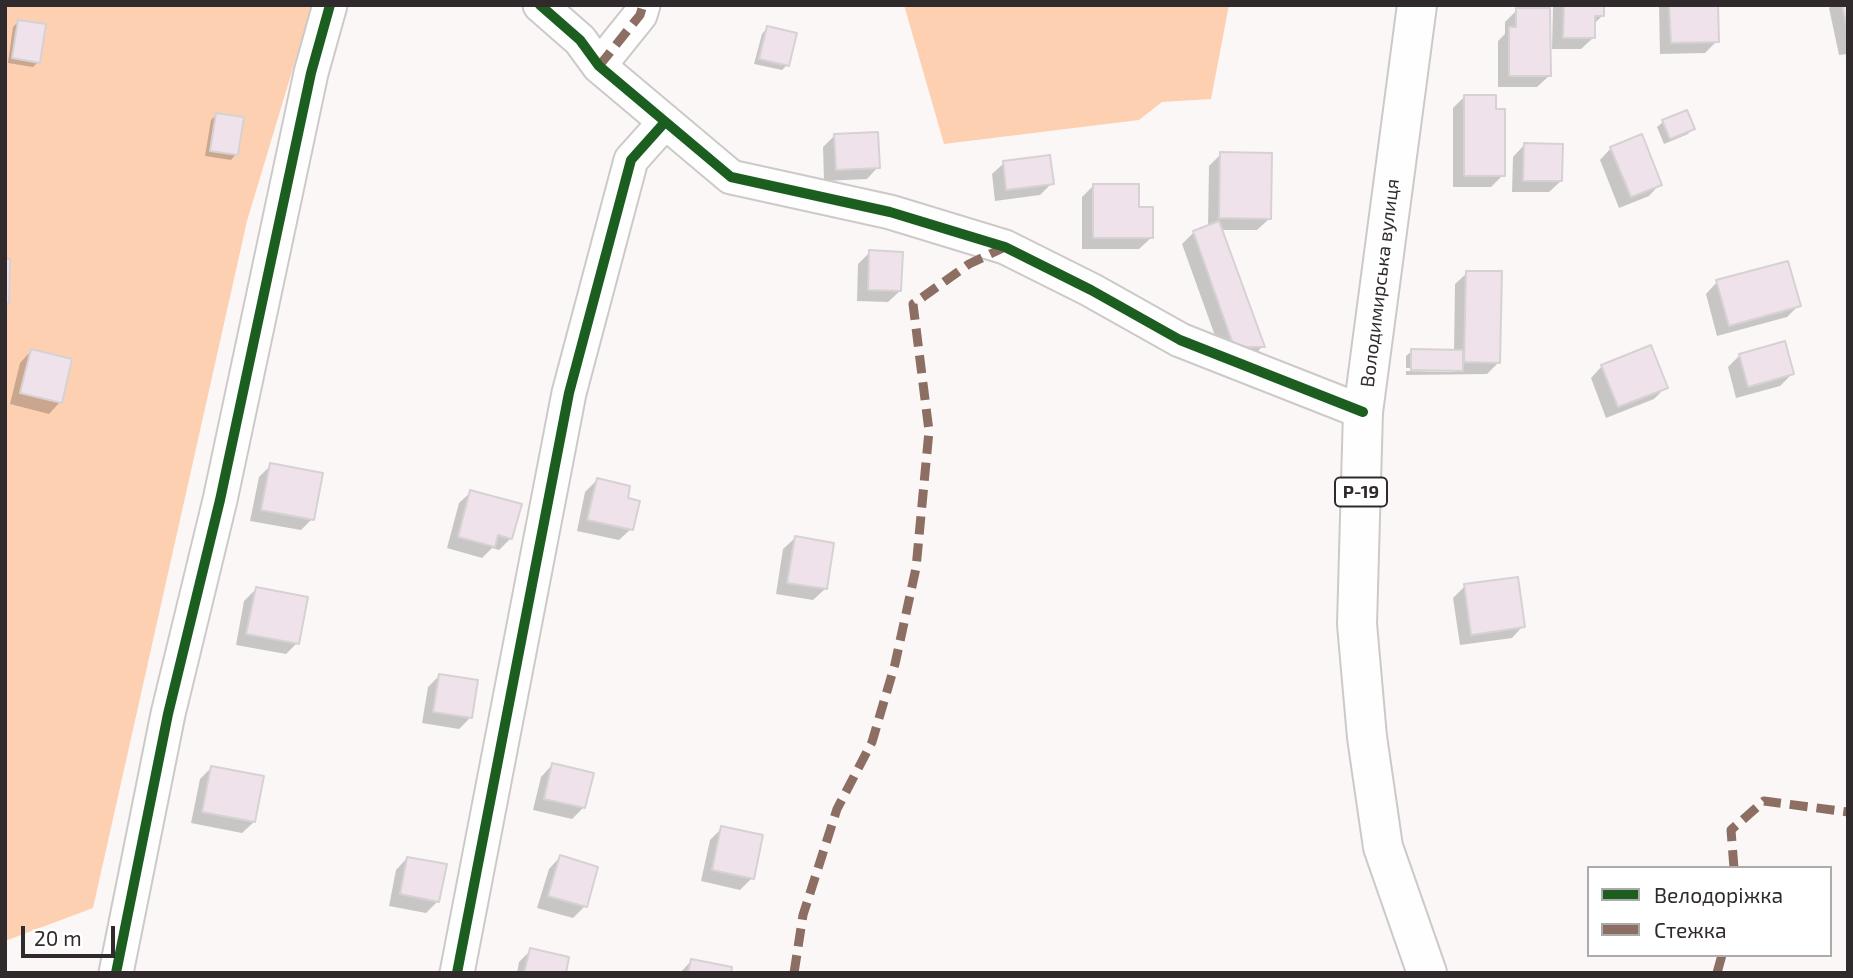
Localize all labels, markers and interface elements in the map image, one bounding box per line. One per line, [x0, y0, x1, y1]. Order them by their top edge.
street label: Володимирська вулиця [1356, 177, 1404, 389]
road number: Р-19 [1335, 478, 1387, 506]
legend [1587, 866, 1832, 957]
text: Велодоріжка [1654, 882, 1783, 907]
scale bar [24, 912, 119, 956]
text: Стежка [1654, 917, 1727, 942]
text: 20 m [34, 925, 82, 950]

